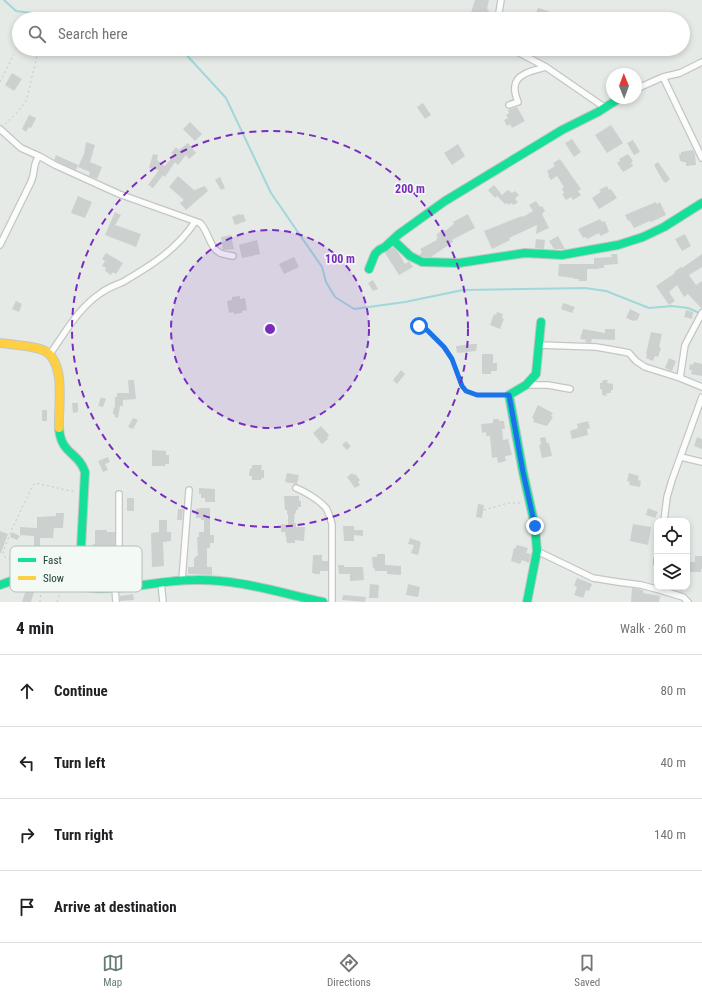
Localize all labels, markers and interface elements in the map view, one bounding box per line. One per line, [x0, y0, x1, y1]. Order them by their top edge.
search box [12, 12, 690, 56]
icon: search [26, 23, 48, 45]
text: Search here [58, 25, 128, 43]
north arrow [606, 68, 642, 104]
text: 200 m [395, 182, 425, 196]
text: 100 m [325, 252, 355, 266]
route start [410, 317, 428, 335]
centre of rings [263, 322, 277, 336]
route end [526, 517, 544, 535]
map controls [654, 518, 690, 590]
button: locate [654, 518, 690, 554]
legend [10, 546, 142, 592]
text: Fast [43, 554, 62, 567]
button: layers [654, 554, 690, 590]
text: Slow [43, 572, 64, 585]
text: 4 min [16, 618, 54, 638]
text: Walk · 260 m [620, 621, 686, 636]
icon: ahead [16, 680, 38, 702]
text: Continue [54, 682, 108, 700]
text: 80 m [660, 683, 686, 698]
icon: left [16, 752, 38, 774]
text: Turn left [54, 754, 105, 772]
text: 40 m [660, 755, 686, 770]
icon: right [16, 824, 38, 846]
text: Turn right [54, 826, 113, 844]
text: 140 m [654, 827, 686, 842]
icon: arrive [16, 896, 38, 918]
text: Arrive at destination [54, 898, 177, 916]
tab: Map [102, 952, 124, 989]
tab: Directions [327, 952, 371, 989]
tab: Saved [574, 952, 600, 989]

